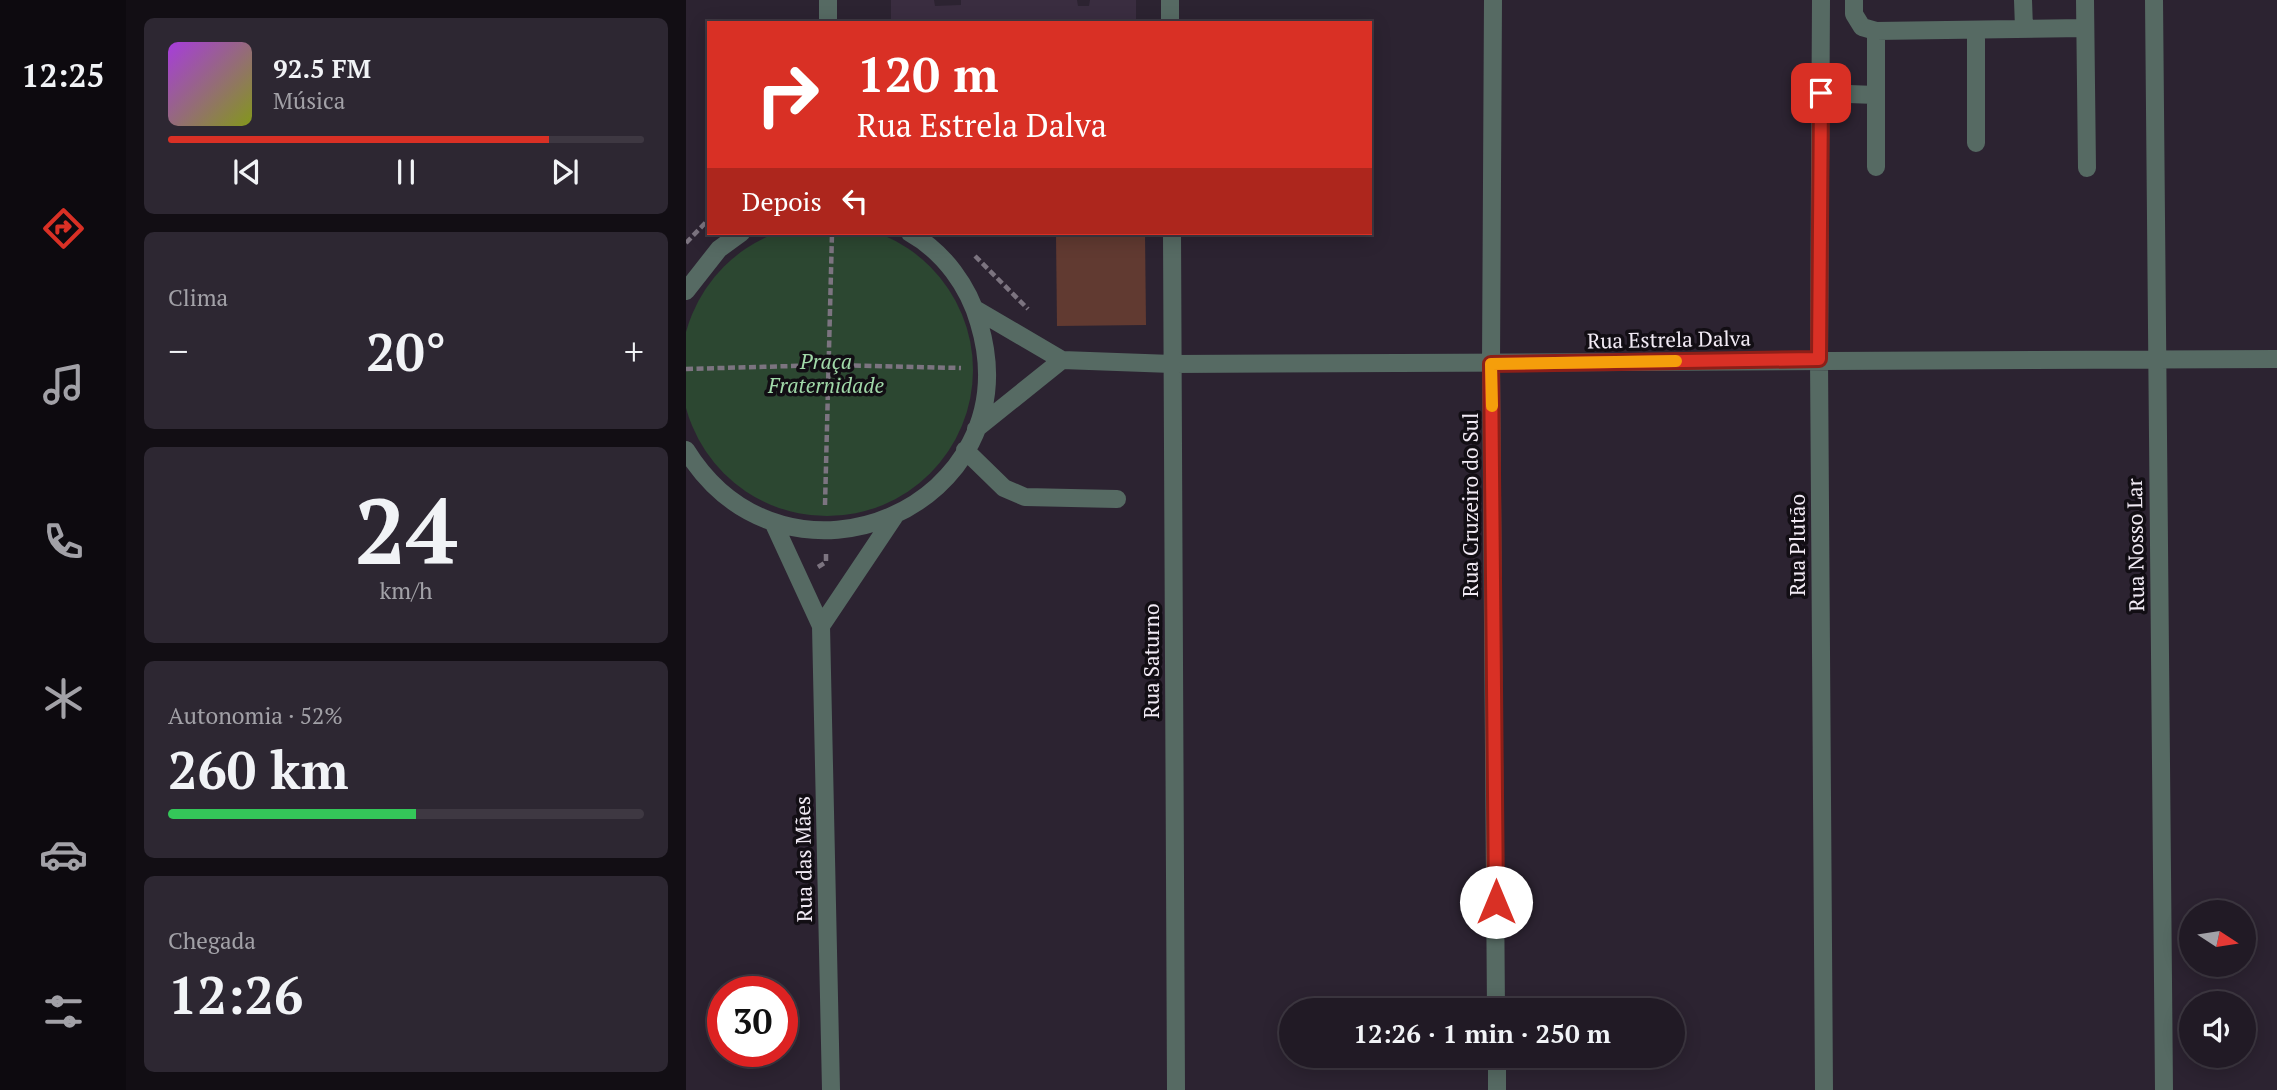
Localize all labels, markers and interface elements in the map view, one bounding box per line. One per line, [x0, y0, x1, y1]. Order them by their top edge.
text: 120 m [857, 41, 999, 106]
icon: right [742, 49, 833, 140]
text: 92.5 FM [273, 51, 371, 85]
text: 12:25 [21, 54, 105, 96]
pin [1791, 63, 1851, 123]
icon: arrive [1802, 74, 1840, 112]
text: Música [273, 85, 345, 116]
text: Rua Estrela Dalva [857, 104, 1107, 146]
icon: previous [228, 153, 266, 191]
icon: pause [387, 153, 425, 191]
icon: next [546, 153, 584, 191]
icon: left [836, 182, 874, 220]
text: Depois [742, 184, 822, 218]
icon: directions [39, 204, 88, 253]
text: Clima [168, 282, 228, 313]
text: 20° [366, 317, 446, 386]
street label: Rua Estrela Dalva [1587, 324, 1752, 354]
text: − [168, 326, 188, 376]
text: + [624, 326, 644, 376]
park label: Praça Fraternidade [767, 347, 884, 399]
icon: music [39, 360, 88, 409]
street label: Rua Cruzeiro do Sul [1456, 413, 1484, 597]
text: 24 [355, 469, 457, 590]
street label: Rua Nosso Lar [2120, 478, 2150, 612]
street label: Rua Plutão [1783, 494, 1811, 596]
icon: phone [39, 517, 88, 566]
text: km/h [379, 575, 433, 606]
street label: Rua Saturno [1137, 604, 1165, 719]
icon: climate [39, 674, 88, 723]
text: Autonomia · 52% [168, 700, 343, 731]
text: 260 km [168, 735, 349, 804]
street label: Rua das Mães [788, 796, 818, 922]
icon: car [39, 830, 88, 879]
position arrow [1459, 865, 1533, 939]
north arrow [2179, 900, 2256, 976]
map controls [2179, 900, 2256, 1068]
text: Chegada [168, 925, 256, 956]
text: 12:26 [168, 960, 303, 1029]
speed limit sign: 30 [707, 976, 798, 1067]
icon: filters [39, 987, 88, 1036]
button: sound [2179, 991, 2256, 1068]
text: 12:26 · 1 min · 250 m [1353, 1016, 1611, 1050]

